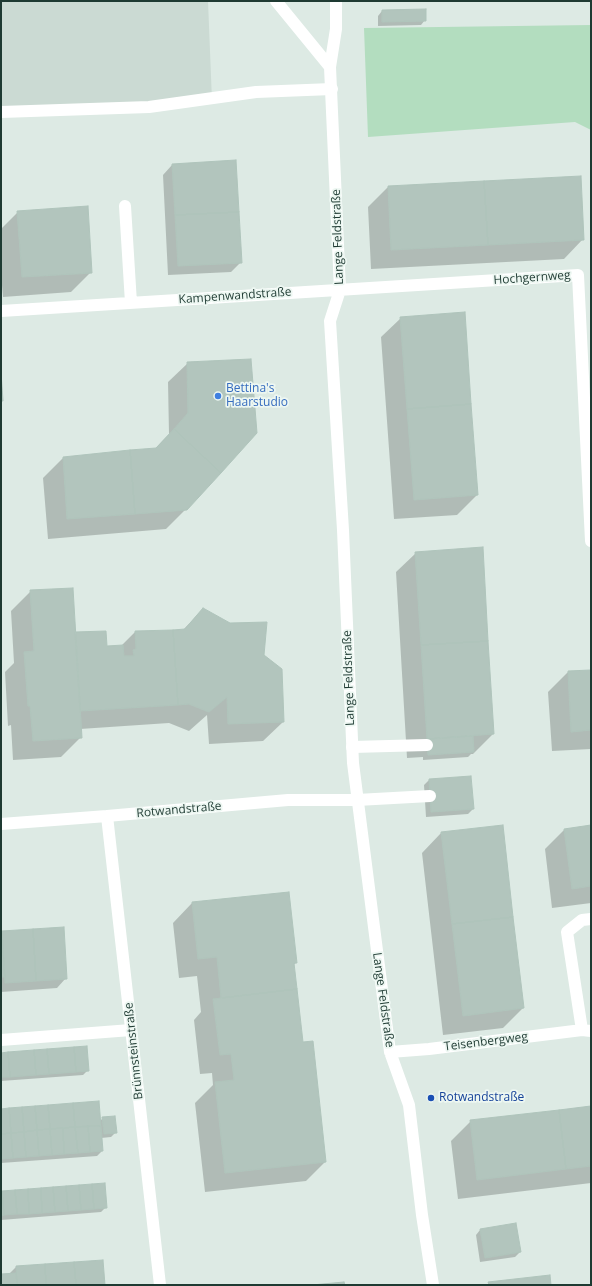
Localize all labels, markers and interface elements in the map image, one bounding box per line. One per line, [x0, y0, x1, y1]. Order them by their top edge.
street label: Lange Feldstraße [329, 189, 347, 285]
street label: Hochgernweg [493, 268, 571, 288]
street label: Kampenwandstraße [178, 285, 292, 307]
place label: Bettina's Haarstudio [226, 382, 288, 410]
marker: Bettina's Haarstudio [213, 391, 223, 401]
street label: Lange Feldstraße [340, 630, 358, 726]
street label: Rotwandstraße [136, 799, 222, 821]
street label: Lange Feldstraße [369, 952, 397, 1048]
street label: Brünnsteinstraße [122, 1002, 146, 1100]
street label: Teisenbergweg [443, 1030, 529, 1054]
place label: Rotwandstraße [439, 1091, 524, 1105]
marker: Rotwandstraße [426, 1093, 436, 1103]

